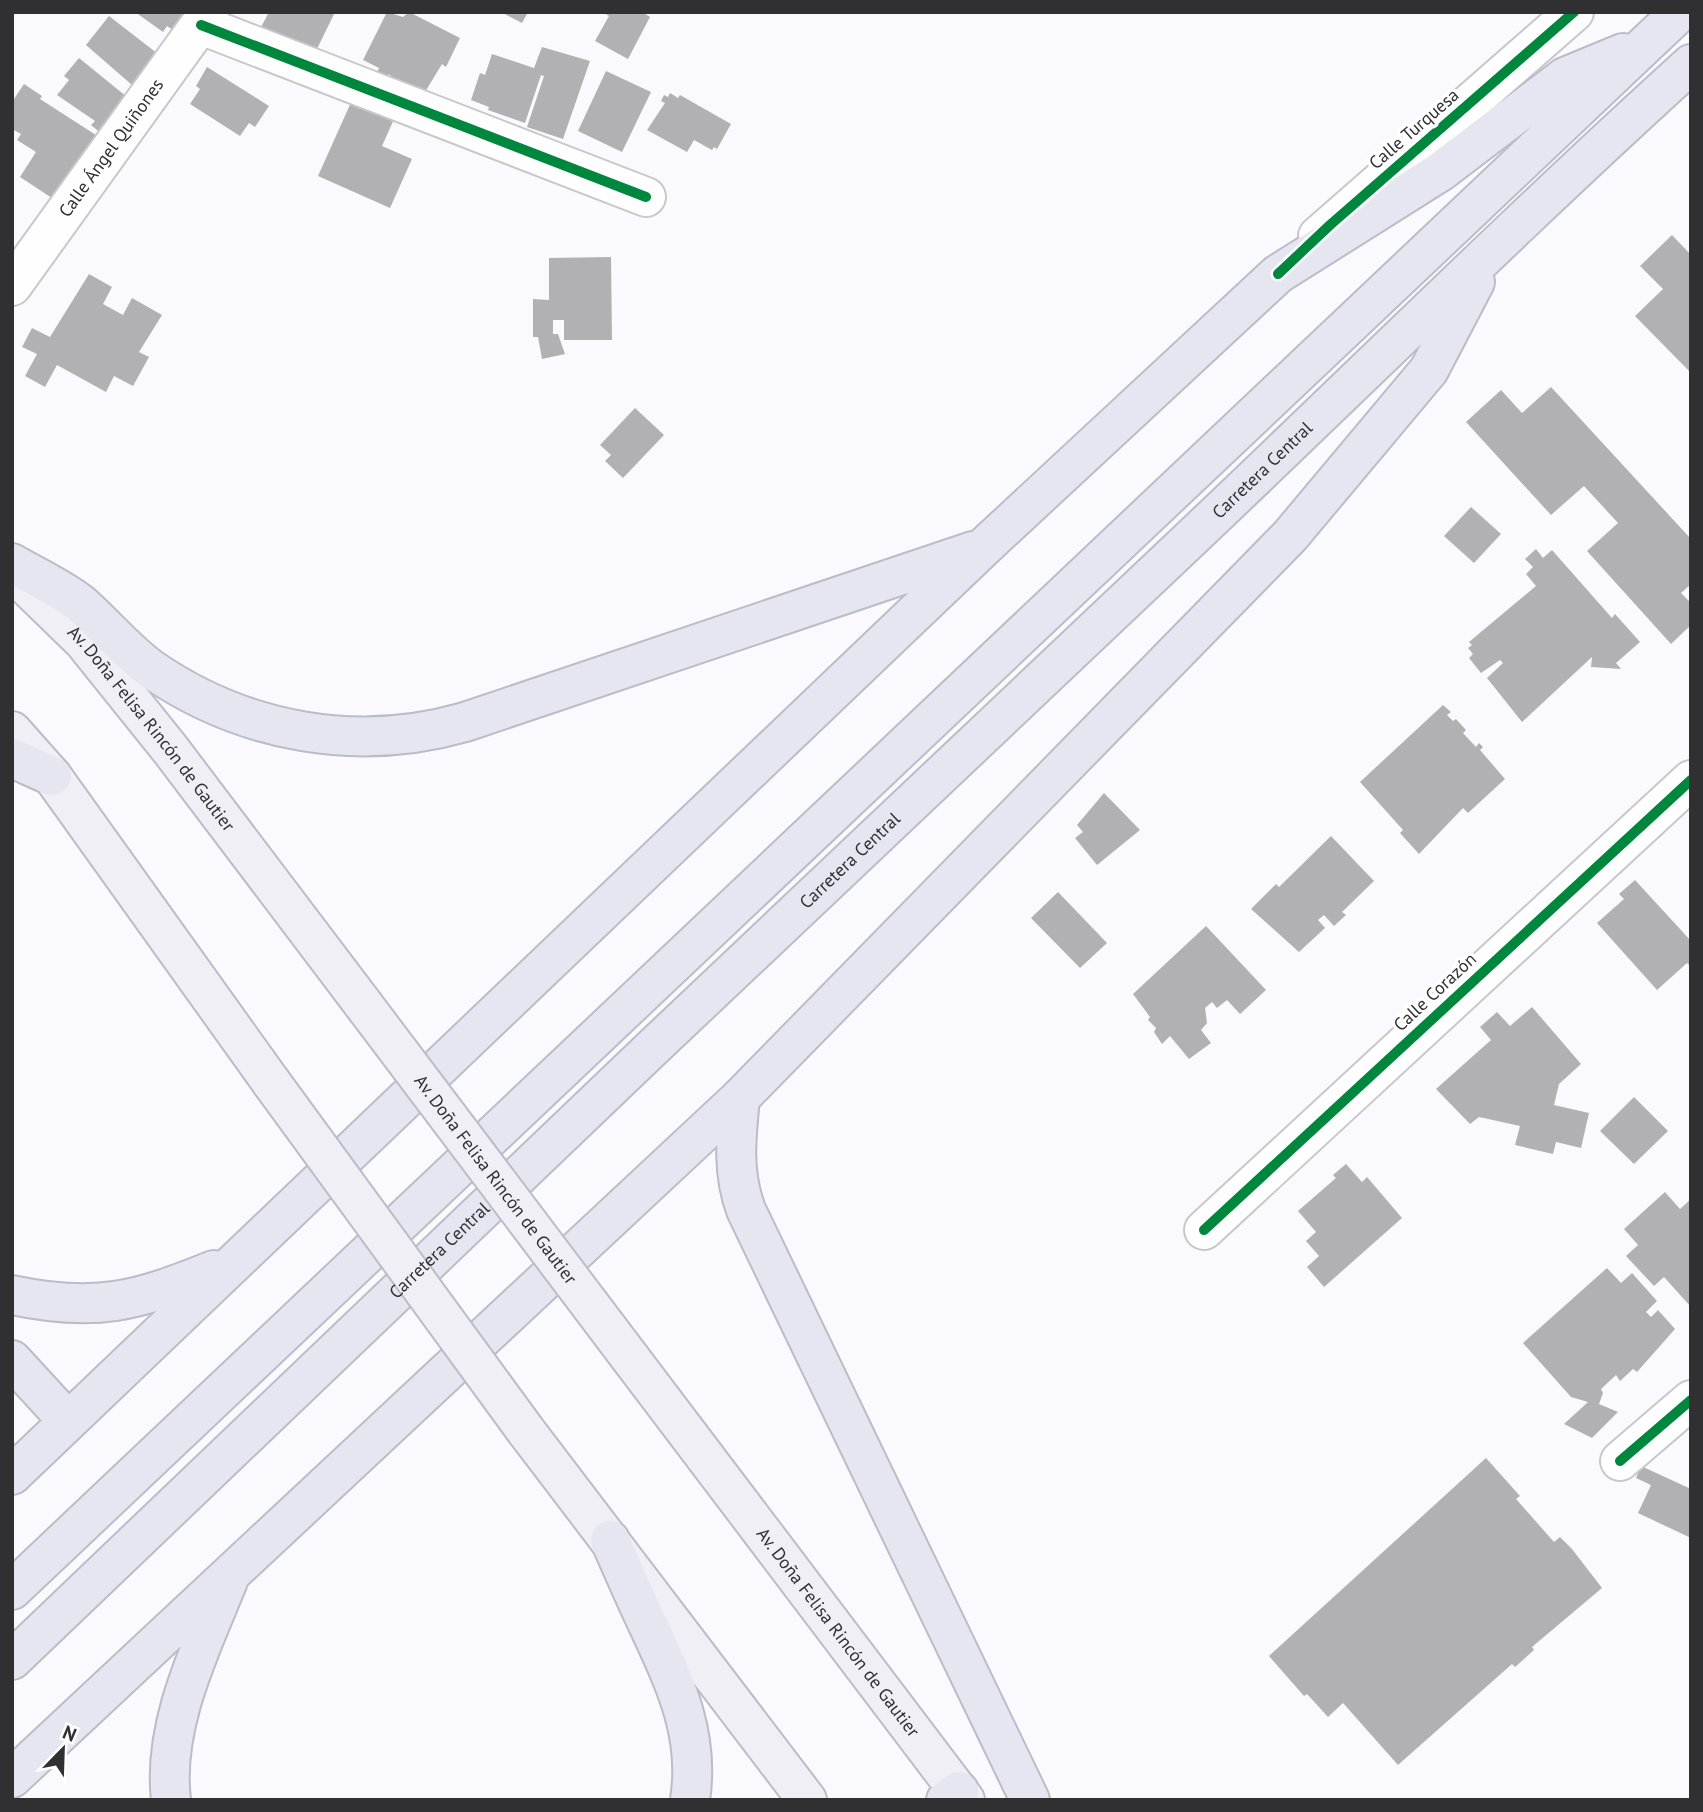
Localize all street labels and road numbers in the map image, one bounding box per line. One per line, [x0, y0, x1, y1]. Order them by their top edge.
street label: Calle Ángel Quiñones [53, 74, 168, 221]
street label: Calle Turquesa [1364, 83, 1463, 174]
street label: Carretera Central [1207, 416, 1318, 523]
street label: Av. Doña Felisa Rincón de Gautier [63, 620, 240, 836]
street label: Carretera Central [794, 807, 905, 913]
street label: Calle Corazón [1388, 947, 1481, 1036]
street label: Av. Doña Felisa Rincón de Gautier [410, 1070, 582, 1289]
street label: Carretera Central [384, 1196, 495, 1303]
street label: Av. Doña Felisa Rincón de Gautier [752, 1523, 925, 1741]

